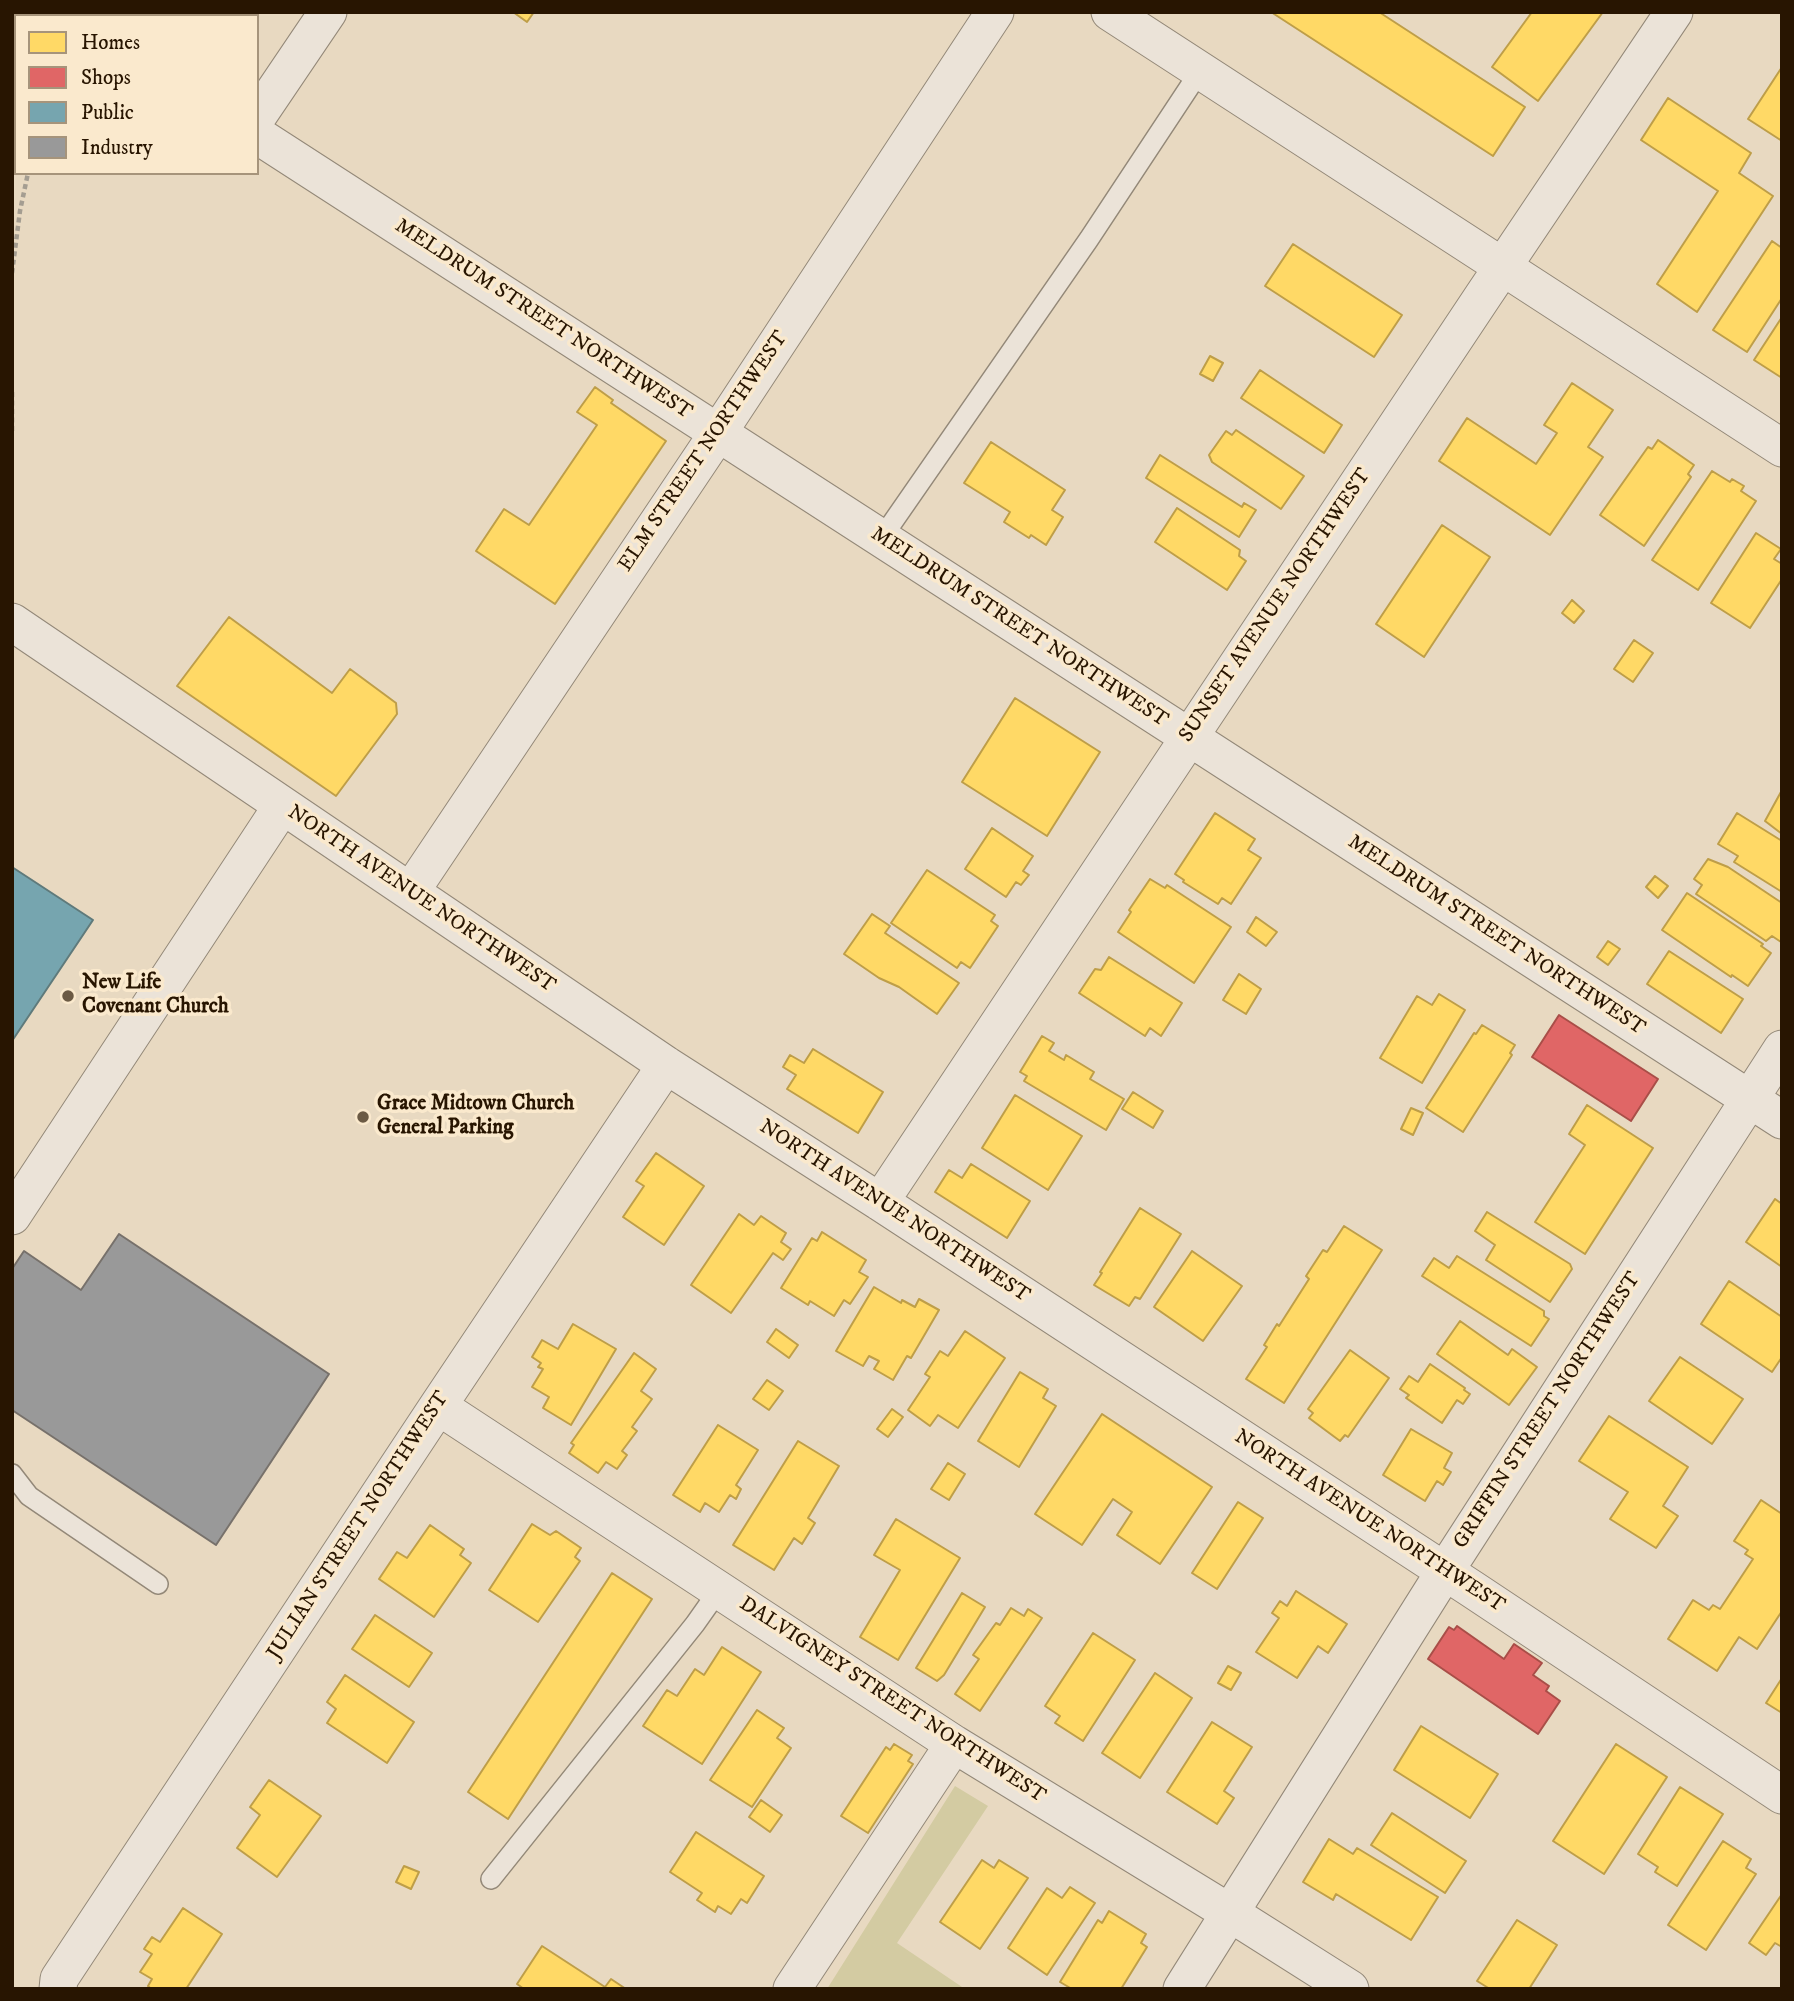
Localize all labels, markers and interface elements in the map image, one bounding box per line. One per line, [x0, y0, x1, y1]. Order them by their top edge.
legend [14, 14, 259, 175]
text: Homes [81, 30, 140, 56]
text: Shops [81, 65, 131, 91]
text: Public [81, 100, 134, 126]
text: Industry [81, 135, 153, 161]
street label: MELDRUM STREET NORTHWEST [390, 214, 696, 426]
street label: ELM STREET NORTHWEST [614, 327, 794, 577]
street label: SUNSET AVENUE NORTHWEST [1175, 464, 1377, 748]
street label: MELDRUM STREET NORTHWEST [866, 522, 1172, 734]
street label: NORTH AVENUE NORTHWEST [282, 801, 560, 999]
street label: MELDRUM STREET NORTHWEST [1343, 830, 1649, 1042]
place label: New Life Covenant Church [82, 971, 229, 1021]
marker: New Life Covenant Church [60, 988, 76, 1004]
place label: Grace Midtown Church General Parking [377, 1092, 574, 1142]
marker: Grace Midtown Church General Parking [355, 1109, 371, 1125]
street label: NORTH AVENUE NORTHWEST [754, 1115, 1034, 1309]
street label: GRIFFIN STREET NORTHWEST [1449, 1268, 1647, 1554]
street label: JULIAN STREET NORTHWEST [263, 1387, 455, 1665]
street label: NORTH AVENUE NORTHWEST [1229, 1425, 1509, 1619]
street label: DALVIGNEY STREET NORTHWEST [734, 1592, 1050, 1810]

